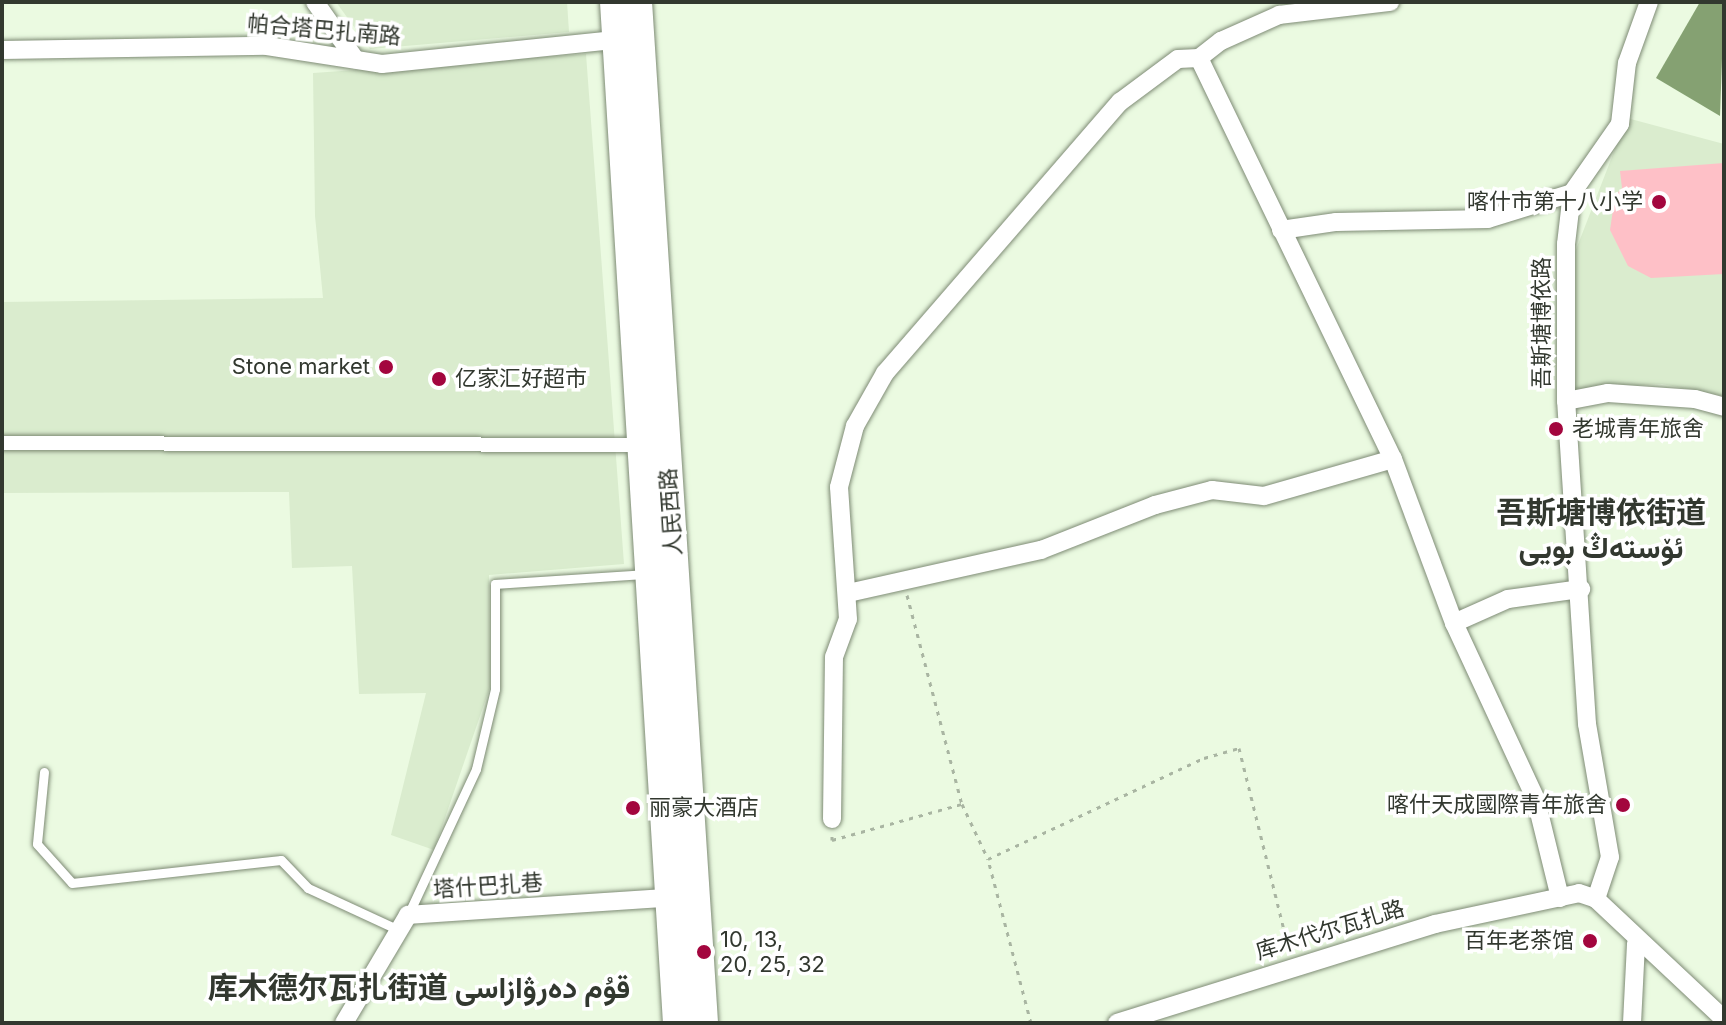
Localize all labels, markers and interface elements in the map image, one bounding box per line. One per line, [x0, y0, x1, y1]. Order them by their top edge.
street label: 帕合塔巴扎南路 [246, 10, 402, 50]
place label: 喀什市第十八小学 [1467, 189, 1643, 215]
marker: 喀什市第十八小学 [1650, 193, 1668, 211]
street label: 吾斯塘博依路 [1529, 257, 1555, 389]
place label: Stone market [232, 354, 370, 380]
marker: Stone market [377, 358, 395, 376]
place label: 亿家汇好超市 [455, 366, 587, 392]
marker: 亿家汇好超市 [430, 370, 448, 388]
place label: 老城青年旅舍 [1572, 416, 1704, 442]
marker: 老城青年旅舍 [1547, 420, 1565, 438]
street label: 人民西路 [655, 467, 687, 557]
district label: 吾斯塘博依街道 ئۆستەڭ بويى [1496, 494, 1706, 564]
place label: 喀什天成國際青年旅舍 [1387, 792, 1607, 818]
place label: 丽豪大酒店 [649, 795, 759, 821]
marker: 喀什天成國際青年旅舍 [1614, 796, 1632, 814]
marker: 丽豪大酒店 [624, 799, 642, 817]
street label: 塔什巴扎巷 [432, 869, 544, 903]
street label: 库木代尔瓦扎路 [1253, 895, 1407, 965]
place label: 10, 13, 20, 25, 32 [720, 926, 825, 978]
place label: 百年老茶馆 [1464, 928, 1574, 954]
marker: 百年老茶馆 [1581, 932, 1599, 950]
marker: 10, 13, 20, 25, 32 [695, 943, 713, 961]
district label: 库木德尔瓦扎街道 قۇم دەرۋازاسى [208, 969, 630, 1005]

